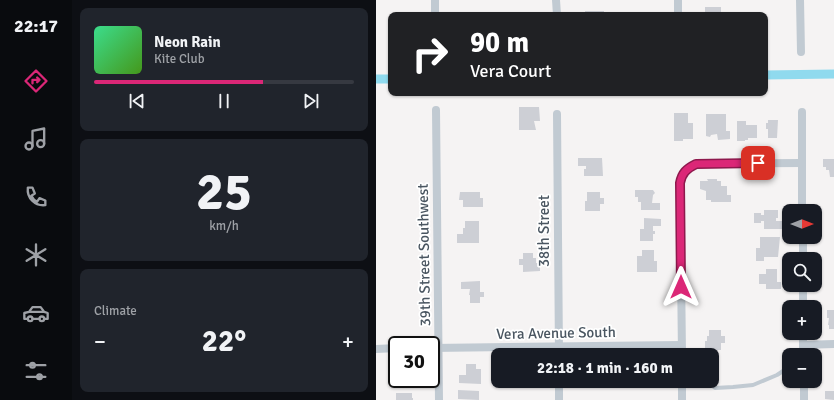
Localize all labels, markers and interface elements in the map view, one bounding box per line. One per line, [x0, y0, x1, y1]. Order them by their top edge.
text: 22:17 [14, 15, 58, 37]
text: 90 m [470, 26, 529, 60]
icon: right [404, 28, 456, 80]
text: Neon Rain [154, 33, 221, 51]
text: Kite Club [154, 51, 205, 67]
text: Vera Court [470, 60, 551, 82]
icon: directions [22, 67, 50, 95]
icon: previous [126, 90, 148, 112]
icon: pause [213, 90, 235, 112]
icon: next [300, 90, 322, 112]
icon: music [22, 125, 50, 153]
pin [741, 146, 775, 180]
icon: arrive [747, 152, 769, 174]
text: 25 [196, 160, 252, 224]
icon: phone [22, 183, 50, 211]
street label: 39th Street Southwest [414, 183, 434, 327]
street label: 38th Street [535, 195, 553, 267]
north arrow [782, 204, 822, 244]
map controls [782, 204, 822, 388]
text: km/h [209, 218, 239, 234]
icon: climate [22, 241, 50, 269]
button: search [782, 252, 822, 292]
position arrow [660, 266, 702, 308]
icon: car [22, 299, 50, 327]
button: + [782, 300, 822, 340]
text: Climate [94, 303, 137, 319]
text: 22° [202, 323, 246, 360]
street label: Vera Avenue South [496, 323, 616, 343]
text: − [94, 328, 106, 355]
text: + [342, 328, 354, 355]
speed limit sign: 30 [388, 336, 440, 388]
button: − [782, 348, 822, 388]
icon: filters [22, 357, 50, 385]
text: 22:18 · 1 min · 160 m [537, 359, 673, 377]

